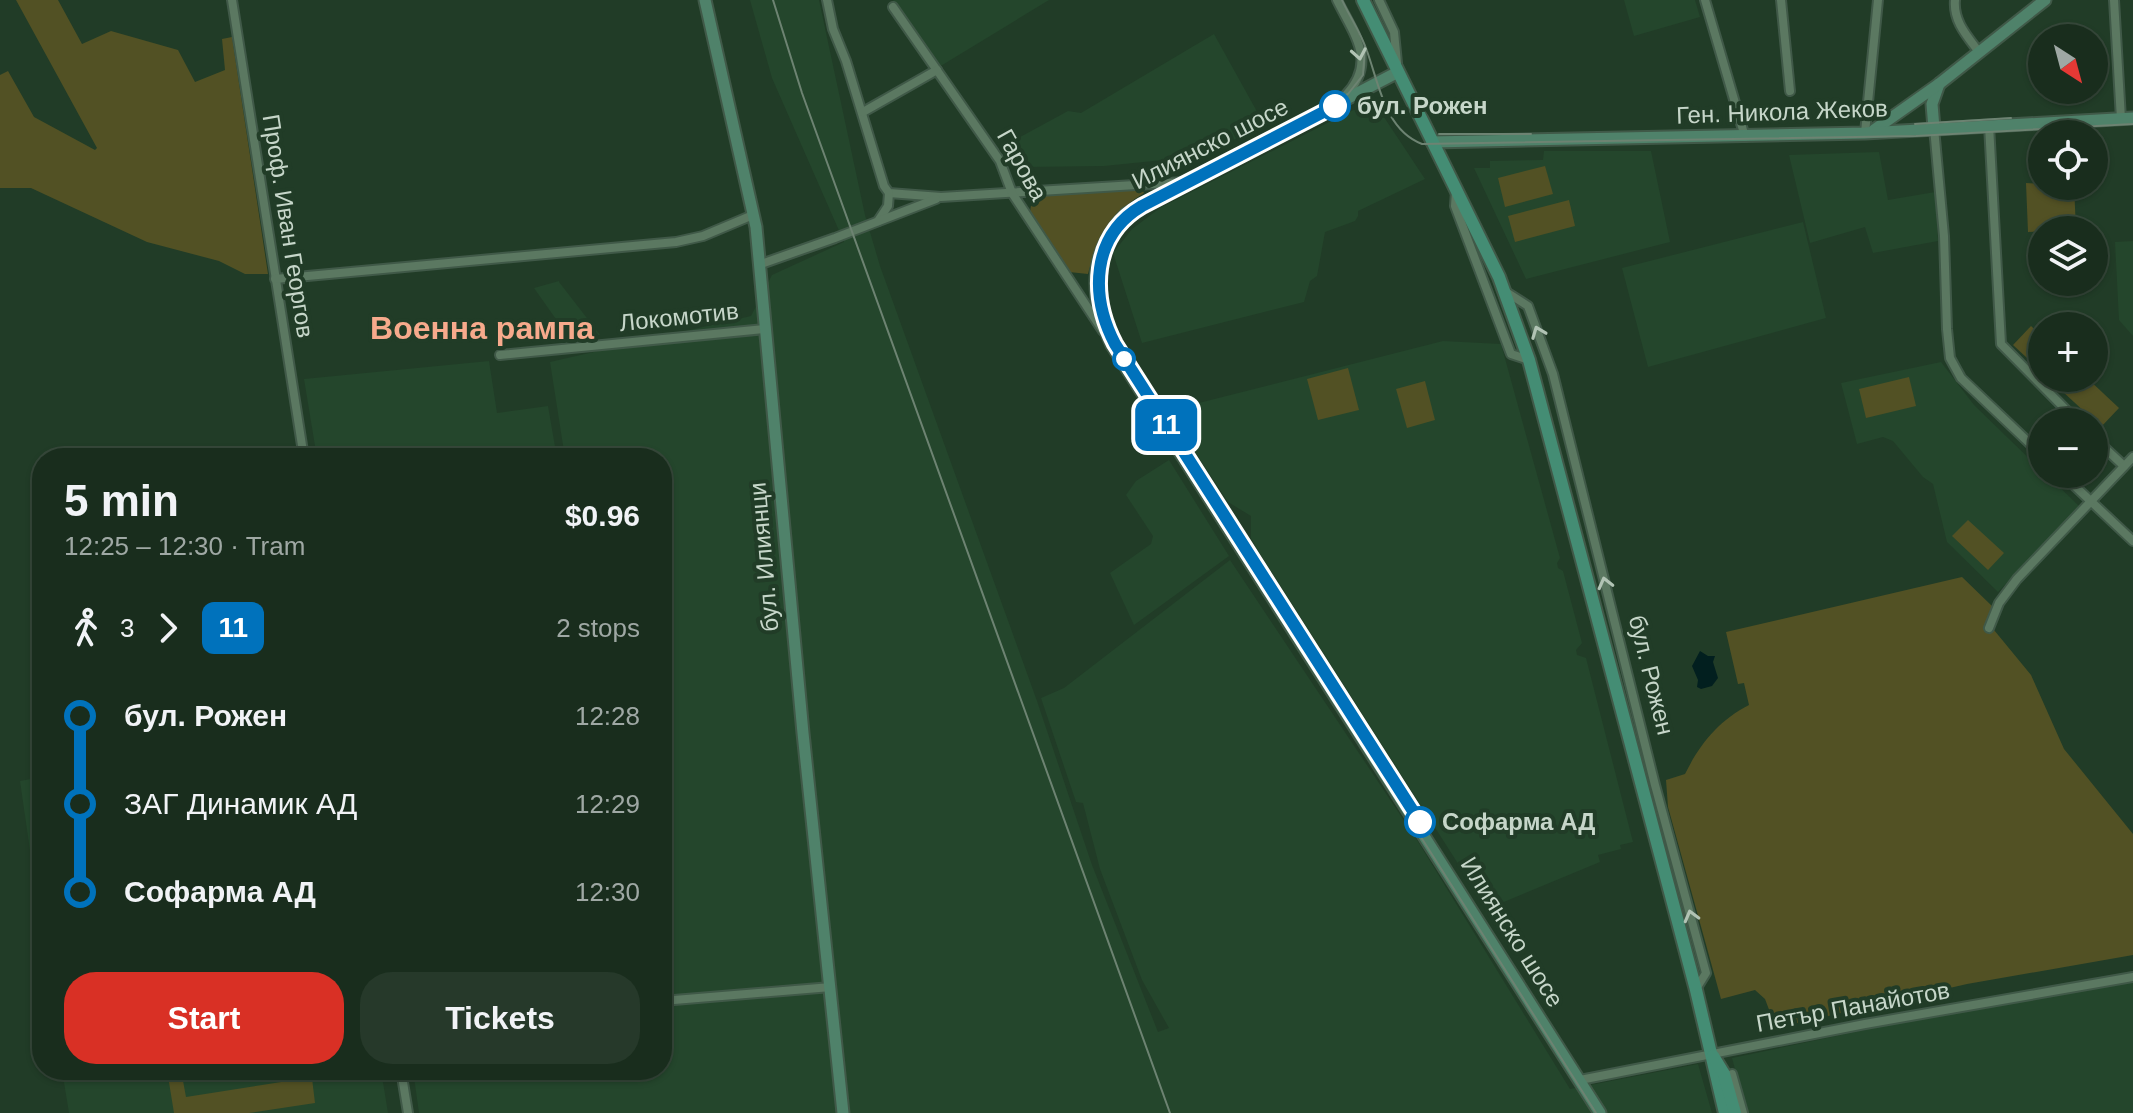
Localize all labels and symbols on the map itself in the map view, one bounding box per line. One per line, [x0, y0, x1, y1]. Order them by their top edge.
north arrow [2028, 24, 2108, 104]
one-way arrow [1350, 47, 1367, 60]
marker: бул. Рожен [1320, 91, 1350, 121]
place label: бул. Рожен [1357, 92, 1487, 119]
street label: Илиянско шосе [1127, 93, 1292, 195]
street label: Ген. Никола Жеков [1676, 94, 1888, 129]
street label: Проф. Иван Георгов [257, 112, 319, 340]
street label: Гарова [992, 124, 1053, 206]
street label: Локомотив [618, 297, 740, 336]
district label: Военна рампа [370, 310, 594, 346]
one-way arrow [1531, 326, 1548, 340]
unlabelled marker [1113, 348, 1135, 370]
line badge: 11 [1130, 399, 1202, 451]
street label: бул. Илиянци [744, 481, 783, 633]
one-way arrow [1598, 577, 1615, 591]
street label: бул. Рожен [1624, 612, 1679, 738]
marker: Софарма АД [1405, 807, 1435, 837]
place label: Софарма АД [1442, 808, 1595, 835]
street label: Илиянско шосе [1455, 852, 1569, 1012]
one-way arrow [1684, 910, 1701, 924]
street label: Петър Панайотов [1754, 976, 1952, 1037]

